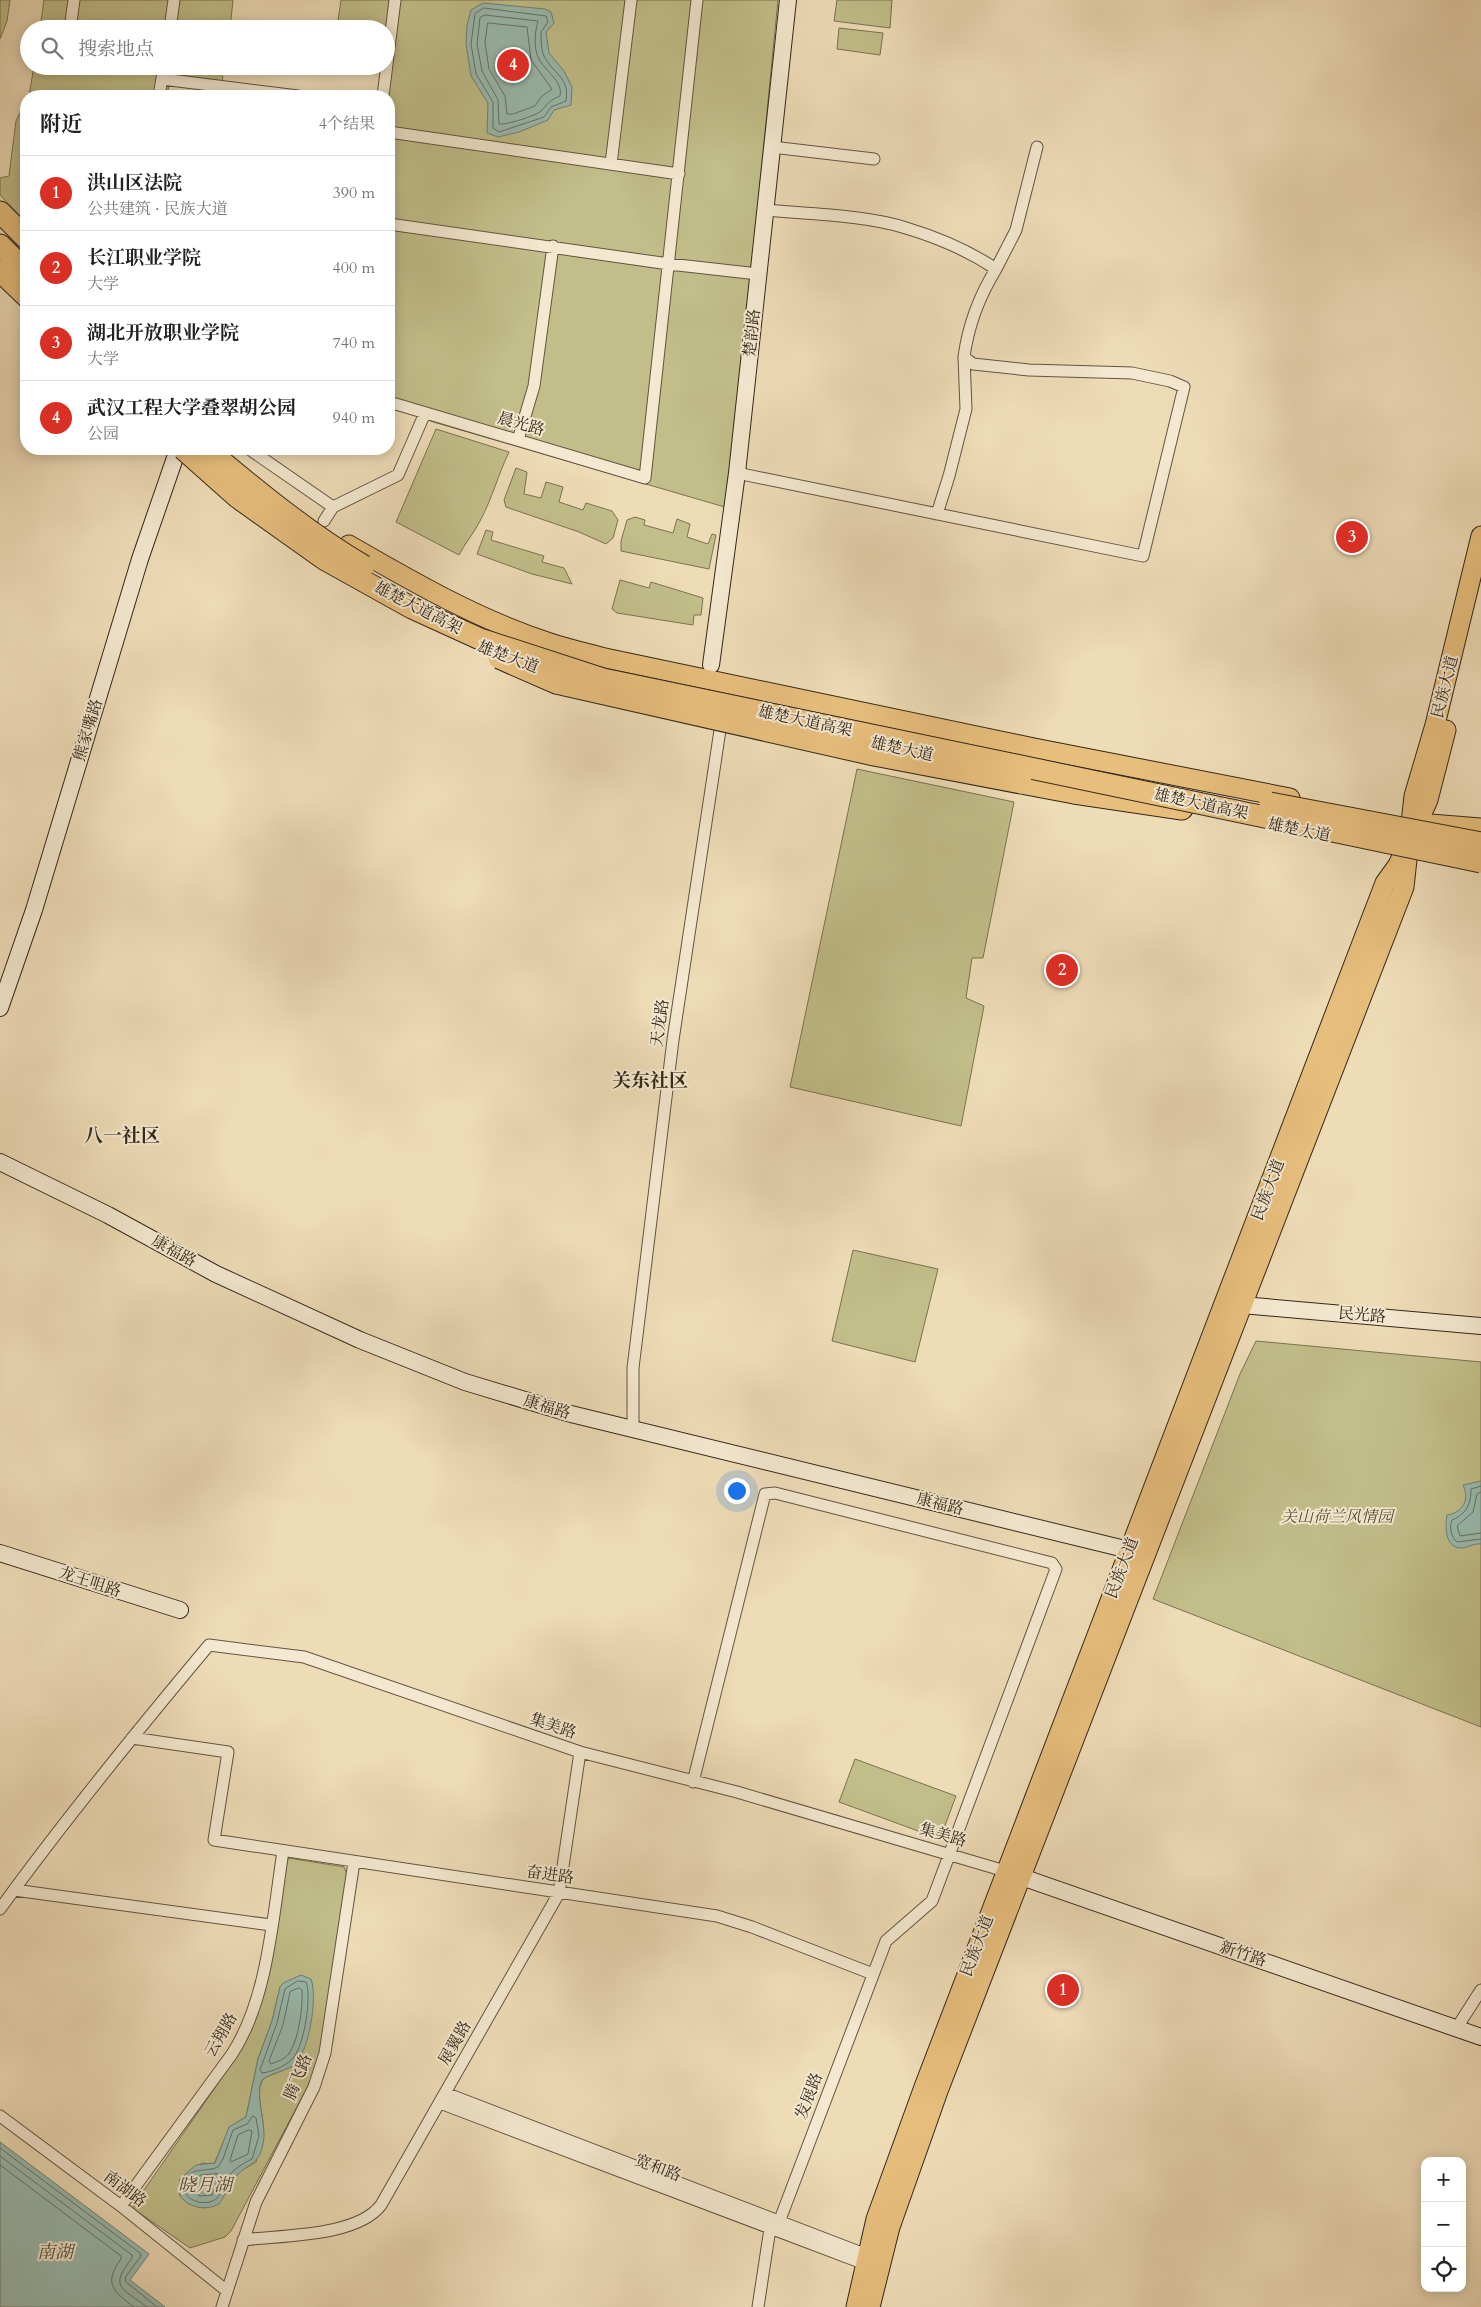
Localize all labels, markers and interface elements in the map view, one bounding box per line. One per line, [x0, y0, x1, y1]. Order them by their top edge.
search box [20, 20, 395, 75]
icon: search [38, 34, 66, 62]
text: 搜索地点 [78, 36, 154, 62]
pin: 4 [497, 46, 529, 84]
text: 附近 [40, 110, 82, 139]
text: 4个结果 [319, 113, 375, 135]
text: 洪山区法院 [87, 170, 182, 196]
text: 1 [52, 182, 60, 204]
text: 390 m [333, 182, 375, 204]
text: 公共建筑 · 民族大道 [87, 198, 228, 220]
text: 长江职业学院 [87, 245, 201, 271]
text: 2 [52, 257, 60, 279]
text: 400 m [333, 257, 375, 279]
text: 大学 [87, 273, 119, 295]
street label: 楚韵路 [739, 308, 765, 358]
text: 湖北开放职业学院 [87, 320, 239, 346]
text: 3 [52, 332, 60, 354]
text: 740 m [333, 332, 375, 354]
text: 大学 [87, 348, 119, 370]
text: 武汉工程大学叠翠胡公园 [87, 395, 296, 421]
text: 4 [52, 407, 60, 429]
text: 940 m [333, 407, 375, 429]
street label: 晨光路 [495, 407, 547, 441]
text: 公园 [87, 423, 119, 445]
pin: 3 [1336, 518, 1368, 556]
street label: 雄楚大道高架 [370, 576, 466, 640]
street label: 雄楚大道 [474, 636, 542, 678]
street label: 民族大道 [1427, 653, 1463, 721]
street label: 熊家嘴路 [68, 696, 108, 764]
street label: 雄楚大道高架 [756, 700, 854, 742]
street label: 雄楚大道 [868, 732, 936, 766]
street label: 雄楚大道高架 [1152, 783, 1250, 825]
street label: 雄楚大道 [1265, 813, 1333, 847]
pin: 2 [1046, 951, 1078, 989]
street label: 天龙路 [646, 998, 674, 1048]
district label: 关东社区 [612, 1068, 688, 1094]
district label: 八一社区 [84, 1123, 160, 1149]
street label: 民族大道 [1246, 1156, 1290, 1224]
street label: 康福路 [148, 1230, 200, 1272]
street label: 民光路 [1337, 1302, 1387, 1328]
street label: 康福路 [521, 1389, 573, 1425]
your location [724, 1478, 750, 1504]
street label: 康福路 [914, 1488, 966, 1520]
park label: 关山荷兰风情园 [1281, 1506, 1396, 1528]
street label: 民族大道 [1100, 1534, 1144, 1602]
street label: 龙王咀路 [56, 1562, 124, 1602]
street label: 集美路 [527, 1708, 579, 1744]
street label: 集美路 [917, 1818, 969, 1852]
street label: 奋进路 [525, 1861, 575, 1889]
street label: 民族大道 [955, 1912, 999, 1980]
street label: 新竹路 [1217, 1936, 1269, 1972]
pin: 1 [1047, 1971, 1079, 2009]
street label: 云翔路 [199, 2009, 243, 2061]
street label: 展翼路 [433, 2017, 477, 2069]
street label: 腾飞路 [279, 2051, 317, 2103]
street label: 发展路 [790, 2070, 828, 2122]
street label: 宽和路 [632, 2149, 684, 2187]
map controls [1421, 2157, 1466, 2292]
button: + [1421, 2157, 1466, 2202]
street label: 南湖路 [99, 2166, 151, 2212]
water label: 晓月湖 [178, 2173, 235, 2198]
button: − [1421, 2202, 1466, 2247]
water label: 南湖 [37, 2240, 76, 2265]
button: locate [1421, 2247, 1466, 2292]

